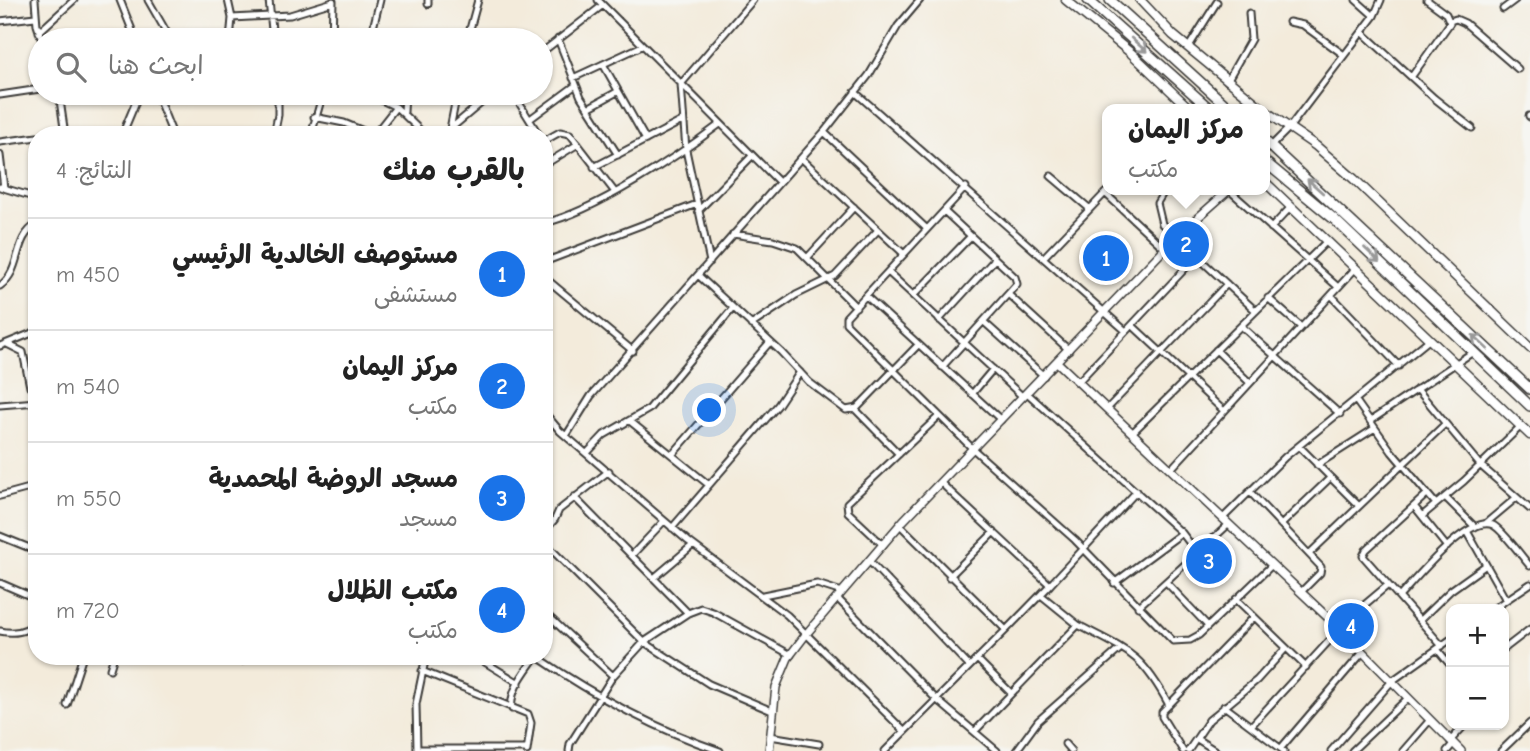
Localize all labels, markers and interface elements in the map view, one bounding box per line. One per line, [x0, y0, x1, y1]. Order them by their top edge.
search box [28, 28, 553, 105]
one-way arrow [1130, 37, 1148, 53]
icon: search [52, 48, 90, 86]
text: ابحث هنا [108, 51, 204, 81]
popup [1102, 104, 1270, 195]
text: مركز اليمان [1128, 115, 1244, 145]
text: بالقرب منك [383, 153, 525, 188]
text: مكتب [1128, 156, 1178, 183]
text: النتائج: 4 [56, 157, 132, 184]
one-way arrow [1307, 177, 1324, 194]
pin: 2 [1163, 218, 1209, 270]
pin: 1 [1083, 232, 1129, 284]
text: مستوصف الخالدية الرئيسي [172, 240, 458, 270]
one-way arrow [1363, 247, 1380, 264]
text: 450 m [56, 261, 120, 288]
text: 1 [497, 261, 507, 288]
text: مستشفى [374, 281, 458, 308]
one-way arrow [1472, 333, 1489, 350]
text: مركز اليمان [342, 352, 458, 382]
text: 540 m [56, 373, 120, 400]
text: 2 [496, 373, 508, 400]
text: مكتب [408, 393, 458, 420]
your location [692, 393, 726, 427]
text: مسجد الروضة المحمدية [208, 464, 458, 494]
text: 550 m [56, 485, 122, 512]
text: 3 [496, 485, 508, 512]
text: مسجد [399, 505, 458, 532]
pin: 3 [1186, 535, 1232, 587]
text: مكتب الظلال [328, 576, 458, 606]
text: 720 m [56, 597, 120, 624]
text: 4 [497, 597, 507, 624]
pin: 4 [1328, 600, 1374, 652]
map controls [1446, 604, 1509, 730]
button: + [1446, 604, 1509, 667]
text: مكتب [408, 617, 458, 644]
button: − [1446, 667, 1509, 730]

